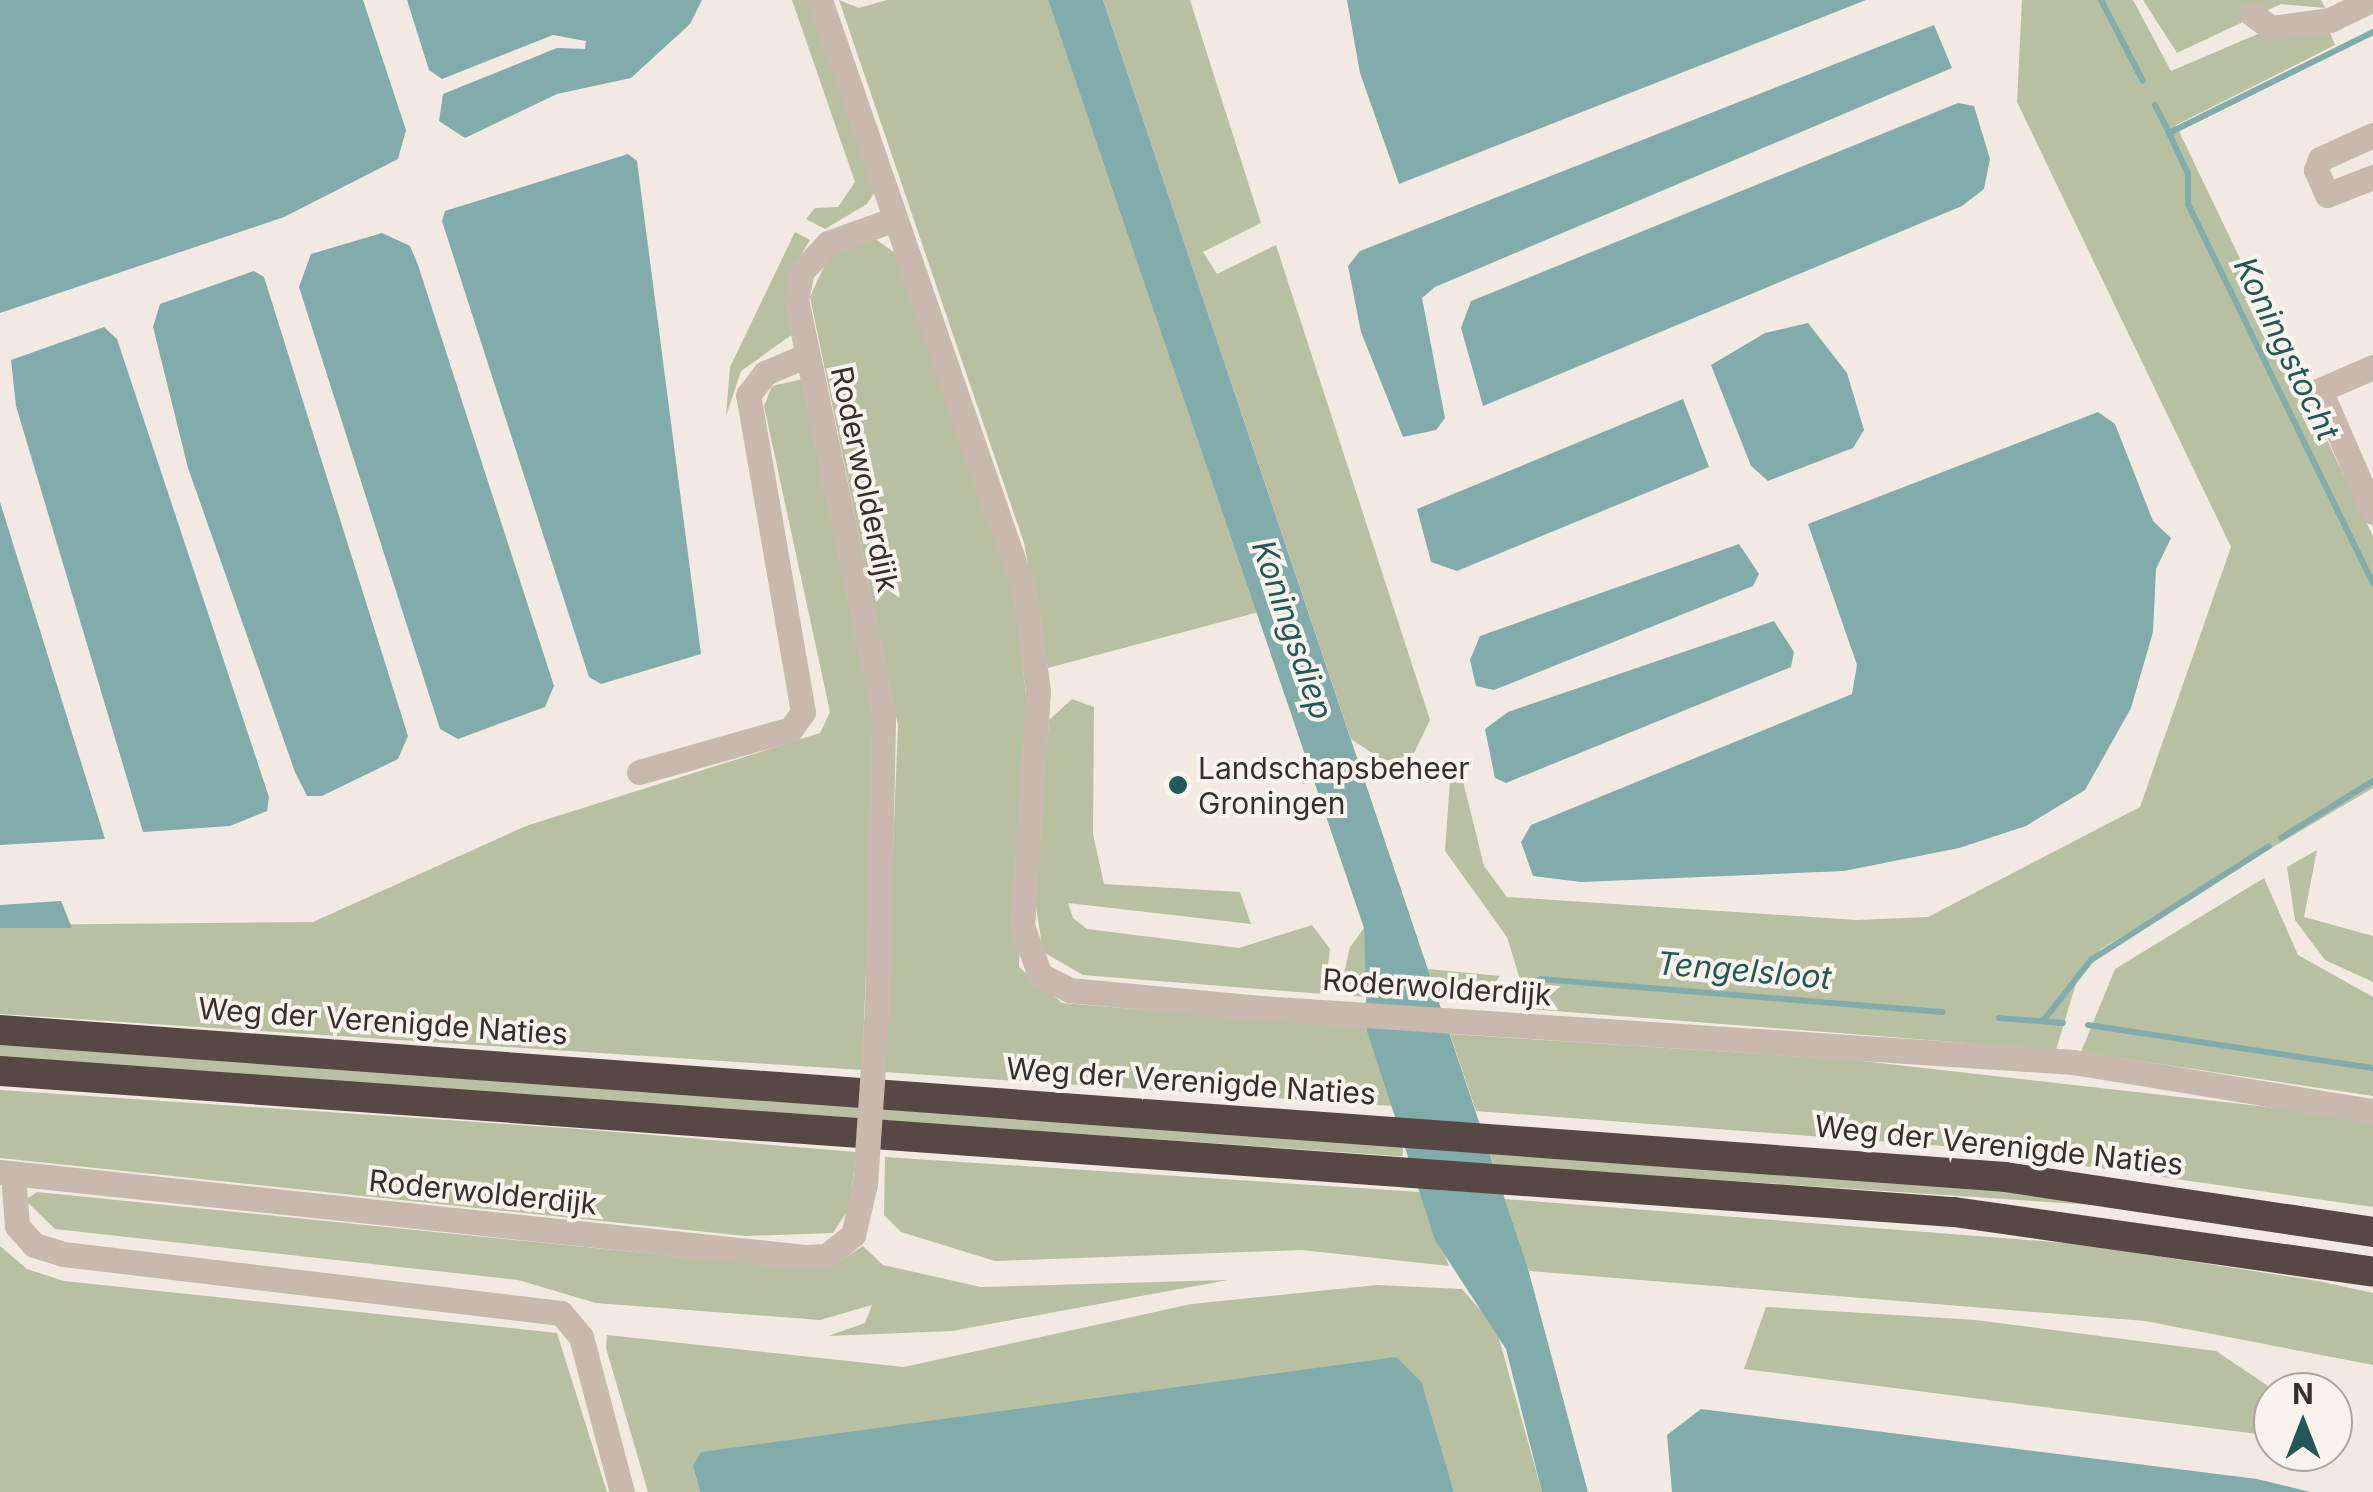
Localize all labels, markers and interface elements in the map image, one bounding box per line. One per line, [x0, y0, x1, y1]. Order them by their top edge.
water label: Koningstocht [2225, 251, 2347, 447]
street label: Roderwolderdijk [824, 363, 906, 595]
water label: Koningsdiep [1243, 535, 1341, 725]
place label: Landschapsbeheer Groningen [1198, 750, 1470, 820]
marker: Landschapsbeheer Groningen [1167, 774, 1189, 796]
water label: Tengelsloot [1655, 944, 1833, 998]
street label: Roderwolderdijk [1321, 961, 1553, 1013]
street label: Weg der Verenigde Naties [197, 990, 569, 1052]
street label: Weg der Verenigde Naties [1005, 1050, 1377, 1112]
street label: Weg der Verenigde Naties [1813, 1108, 2185, 1182]
street label: Roderwolderdijk [367, 1162, 599, 1222]
north arrow [2253, 1372, 2353, 1472]
text: N [2292, 1377, 2314, 1411]

